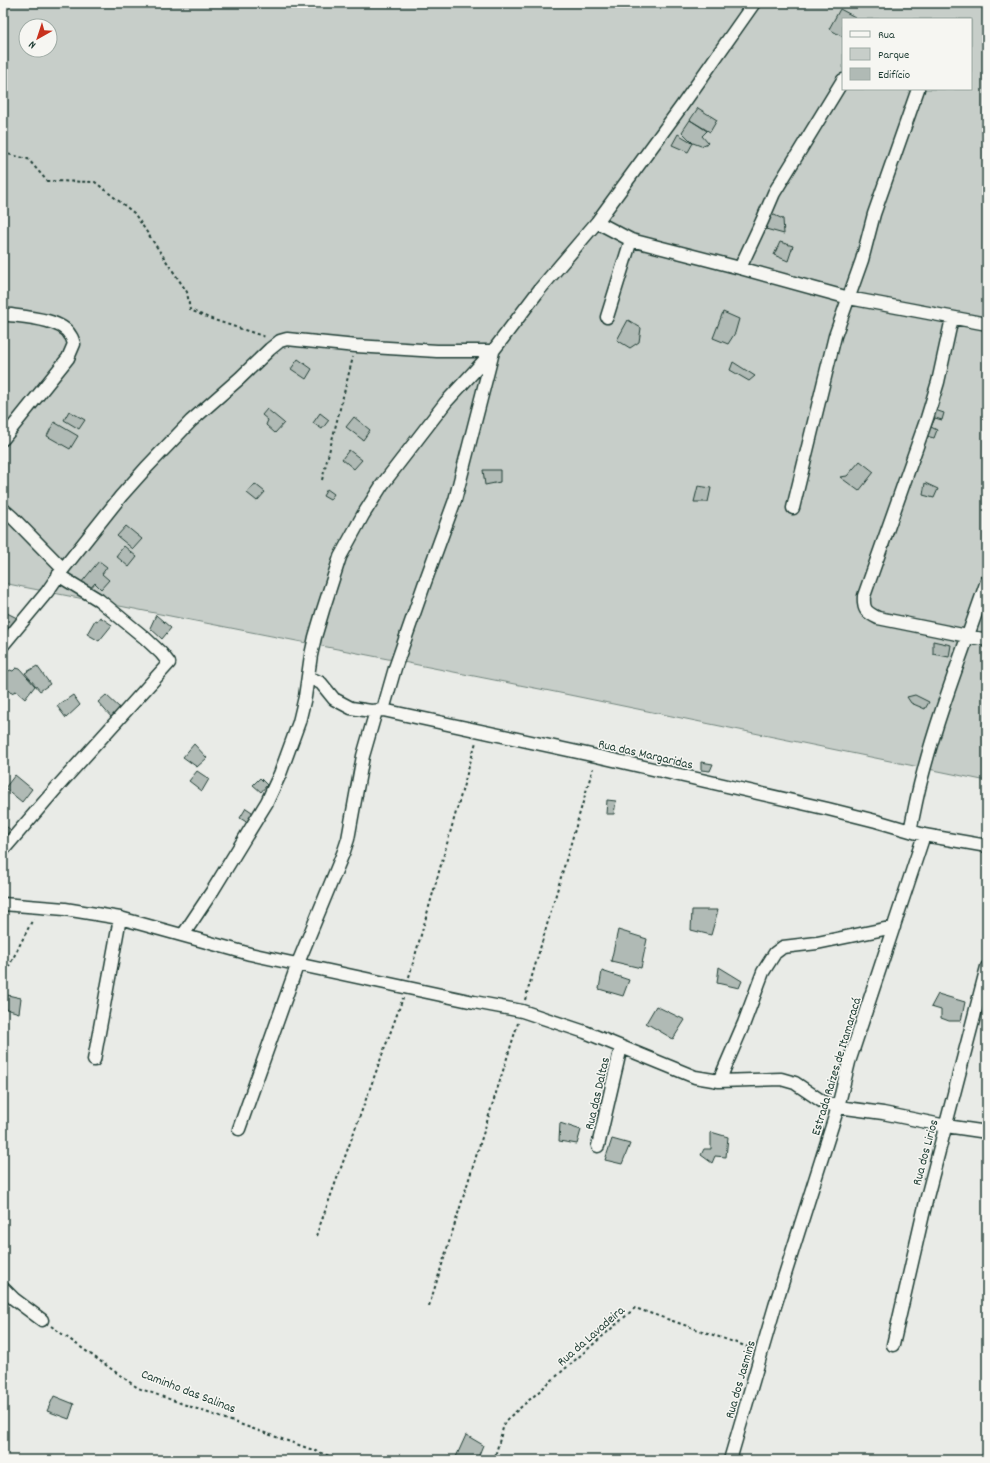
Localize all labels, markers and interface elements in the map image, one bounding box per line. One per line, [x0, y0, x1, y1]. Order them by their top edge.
north arrow [18, 18, 58, 58]
legend [842, 18, 972, 90]
text: Rua [878, 27, 895, 44]
text: N [25, 36, 40, 52]
text: Parque [878, 47, 909, 64]
text: Edifício [878, 67, 910, 84]
street label: Rua das Margaridas [596, 735, 695, 776]
street label: Estrada Raizes de Itamaracá [807, 995, 868, 1138]
street label: Rua das Daltas [581, 1055, 616, 1132]
street label: Rua dos Lirios [909, 1118, 944, 1188]
street label: Rua da Lavadeira [554, 1301, 630, 1372]
street label: Rua dos Jasmins [721, 1338, 762, 1421]
street label: Caminho das Salinas [138, 1366, 238, 1419]

